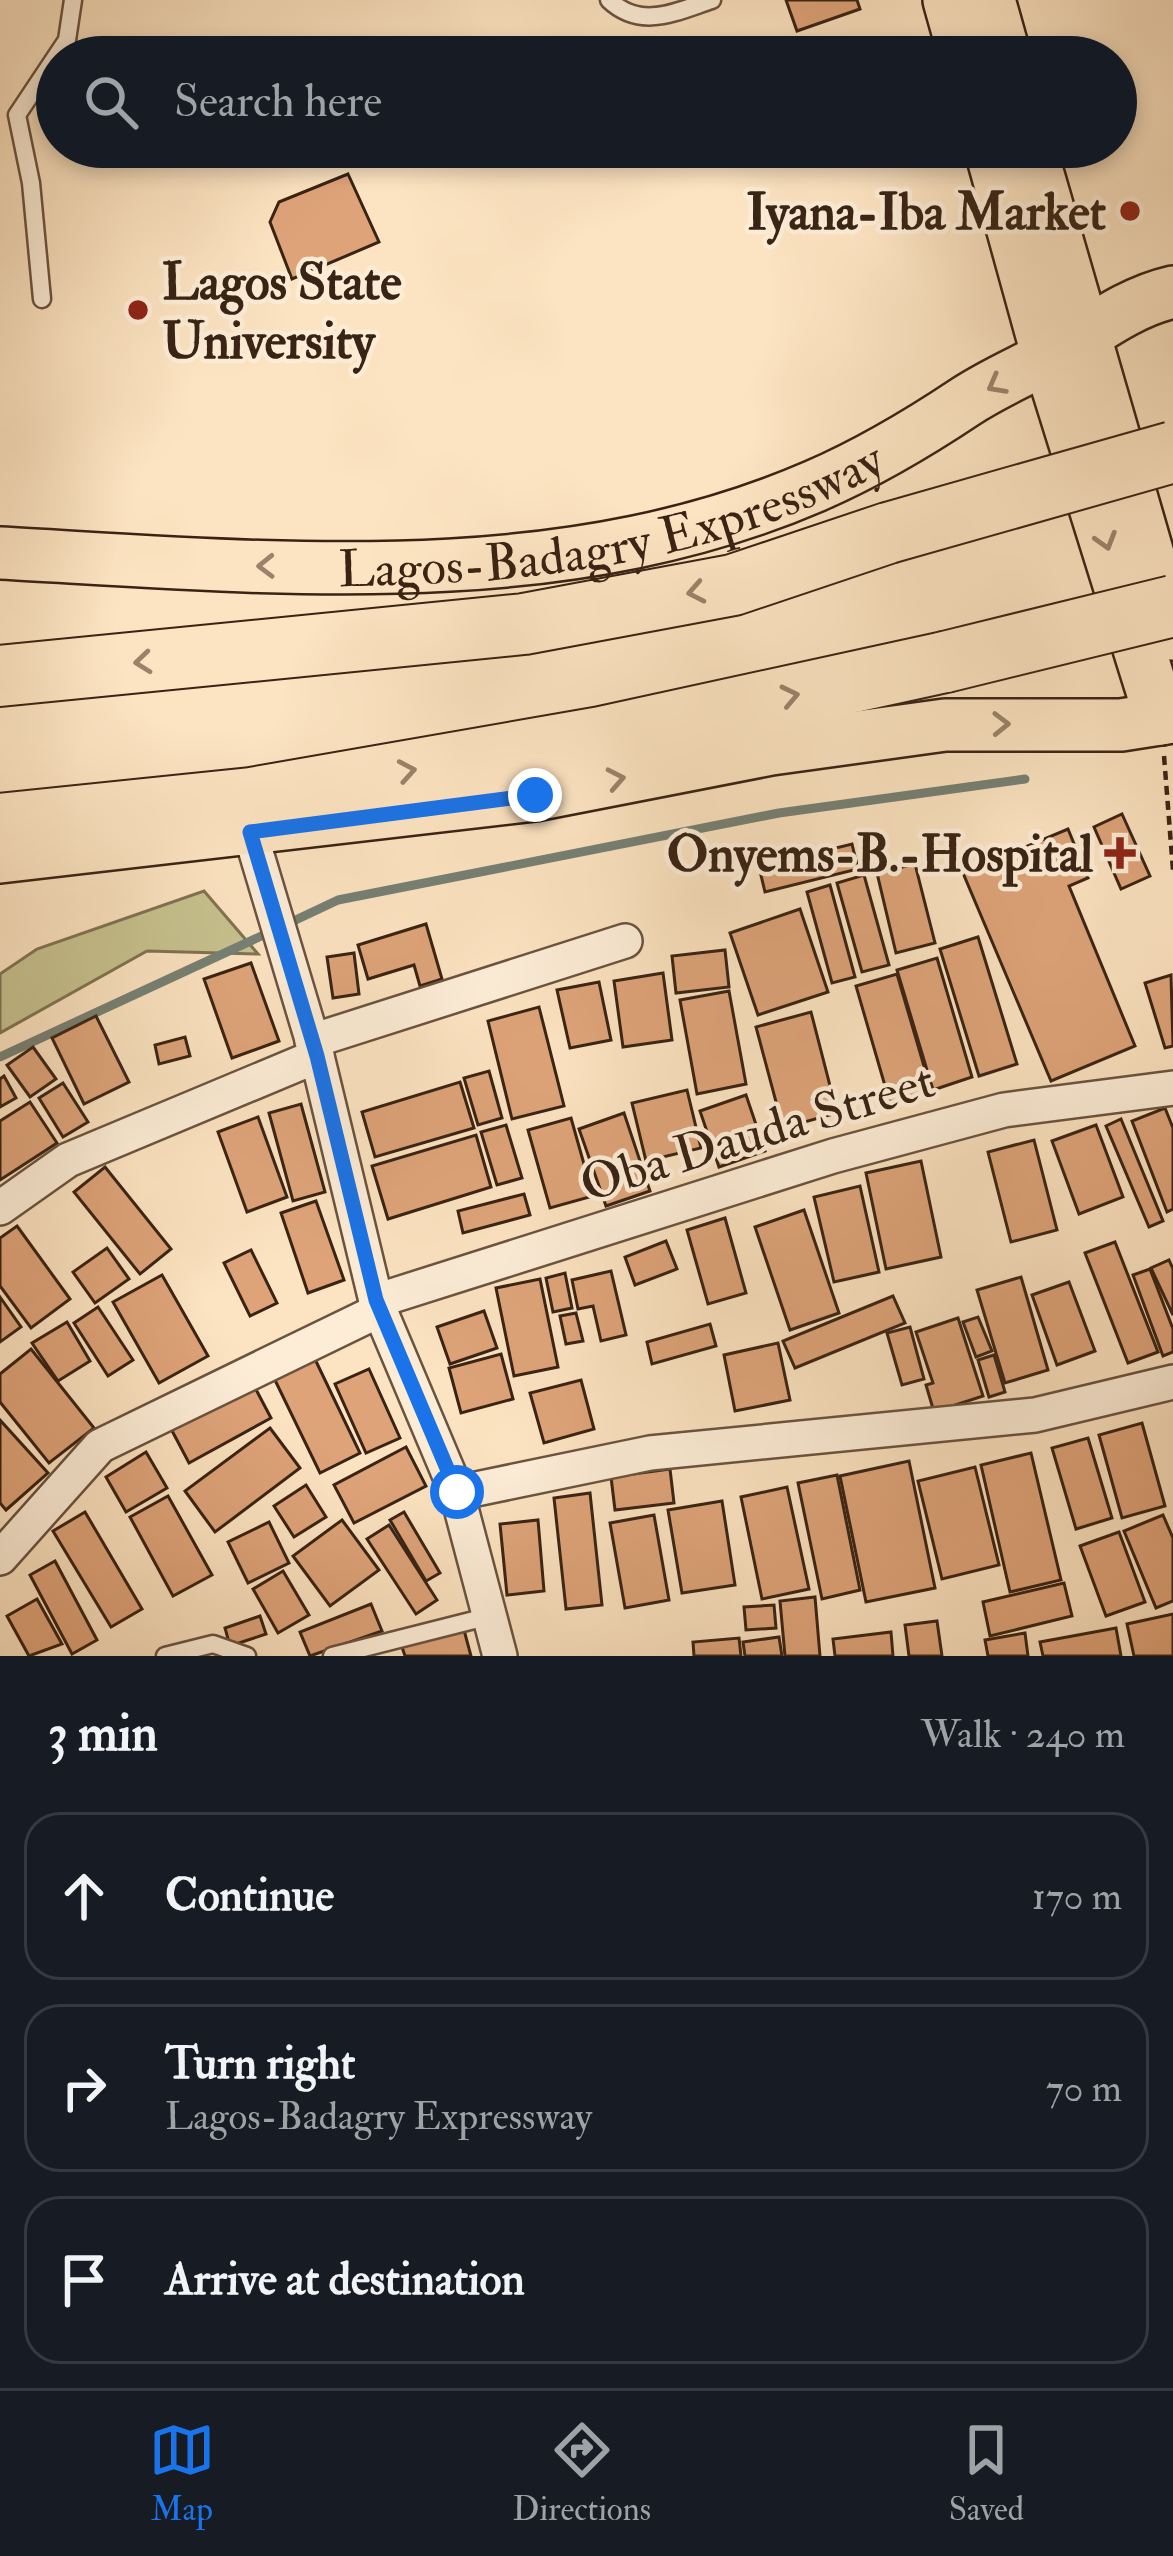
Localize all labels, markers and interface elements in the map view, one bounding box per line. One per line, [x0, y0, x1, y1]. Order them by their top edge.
search box [36, 36, 1137, 168]
icon: search [78, 69, 144, 135]
text: Search here [174, 74, 382, 130]
place label: Iyana-Iba Market [746, 181, 1106, 245]
marker: Iyana-Iba Market [1117, 198, 1143, 224]
place label: Lagos State University [162, 251, 402, 374]
marker: Lagos State University [125, 297, 151, 323]
one-way arrow [987, 371, 1009, 394]
street label: Lagos-Badagry Expressway [338, 427, 897, 602]
one-way arrow [1091, 530, 1116, 551]
one-way arrow [256, 552, 275, 578]
one-way arrow [686, 578, 706, 604]
one-way arrow [133, 649, 152, 674]
one-way arrow [779, 684, 799, 709]
one-way arrow [992, 712, 1011, 738]
one-way arrow [397, 759, 417, 784]
one-way arrow [605, 767, 625, 793]
route end [508, 768, 562, 822]
place label: Onyems-B.-Hospital [667, 823, 1094, 888]
marker: Onyems-B.-Hospital [1104, 837, 1136, 869]
street label: Oba Dauda Street [573, 1049, 942, 1217]
route start [430, 1465, 484, 1519]
text: 3 min [48, 1702, 158, 1766]
text: Walk · 240 m [921, 1710, 1125, 1759]
icon: ahead [51, 1863, 117, 1929]
text: Continue [165, 1868, 334, 1924]
text: 170 m [1032, 1872, 1122, 1921]
text: Turn right [165, 2036, 355, 2092]
icon: right [51, 2055, 117, 2121]
text: 70 m [1046, 2064, 1122, 2113]
text: Lagos-Badagry Expressway [165, 2092, 592, 2141]
icon: arrive [51, 2247, 117, 2313]
text: Arrive at destination [165, 2252, 525, 2308]
tab: Map [149, 2417, 215, 2530]
tab: Directions [513, 2417, 651, 2530]
tab: Saved [949, 2417, 1024, 2530]

